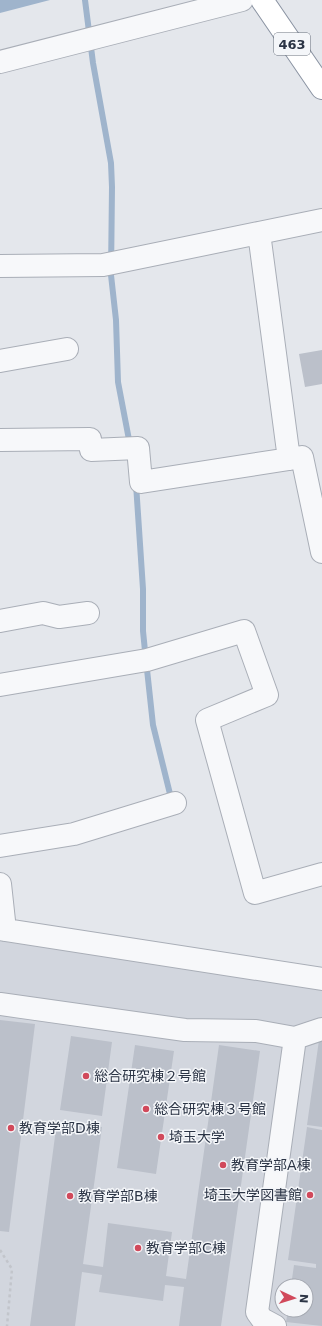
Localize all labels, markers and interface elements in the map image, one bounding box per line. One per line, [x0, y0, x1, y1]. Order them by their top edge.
road number: 463 [274, 33, 310, 55]
place label: 総合研究棟２号館 [94, 1068, 206, 1084]
marker: 総合研究棟２号館 [81, 1071, 91, 1081]
place label: 総合研究棟３号館 [154, 1101, 266, 1117]
marker: 総合研究棟３号館 [141, 1104, 151, 1114]
place label: 教育学部D棟 [19, 1120, 100, 1136]
marker: 教育学部D棟 [6, 1123, 16, 1133]
place label: 埼玉大学 [169, 1129, 225, 1145]
marker: 埼玉大学 [156, 1132, 166, 1142]
place label: 教育学部A棟 [231, 1157, 311, 1173]
marker: 教育学部A棟 [218, 1160, 228, 1170]
place label: 埼玉大学図書館 [204, 1187, 302, 1203]
place label: 教育学部B棟 [78, 1188, 158, 1204]
marker: 埼玉大学図書館 [305, 1190, 315, 1200]
marker: 教育学部B棟 [65, 1191, 75, 1201]
place label: 教育学部C棟 [146, 1240, 226, 1256]
marker: 教育学部C棟 [133, 1243, 143, 1253]
north arrow [274, 1278, 314, 1318]
text: N [297, 1294, 310, 1304]

